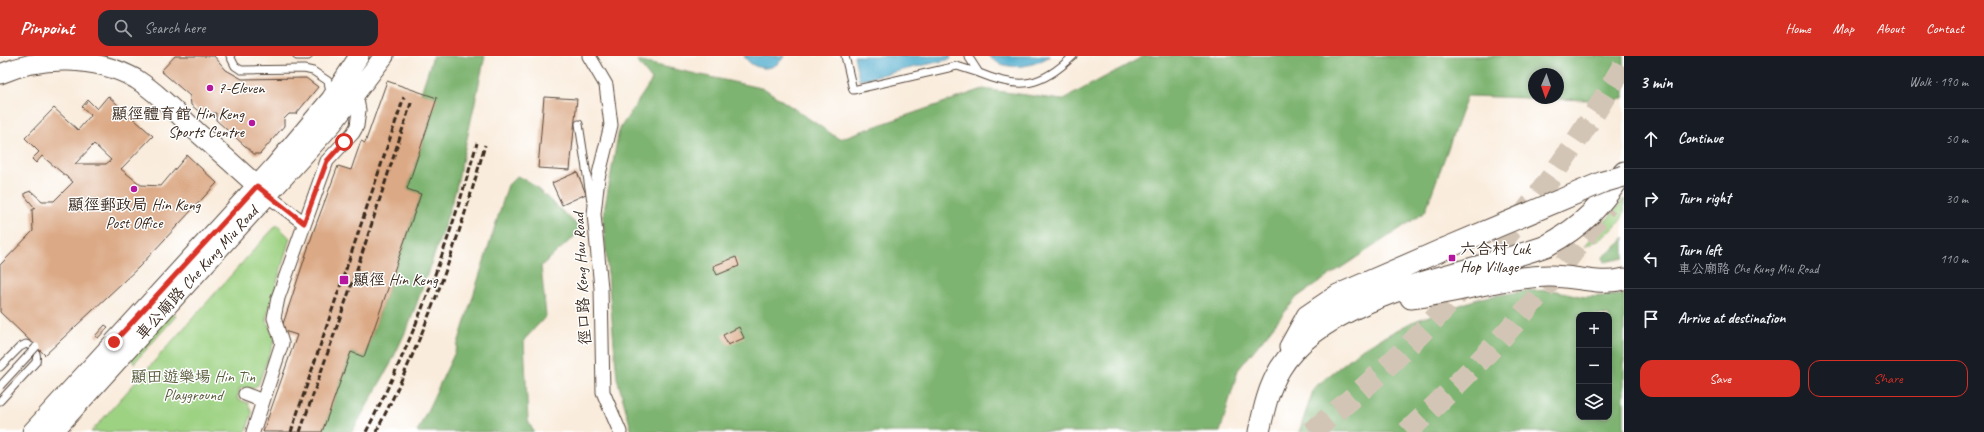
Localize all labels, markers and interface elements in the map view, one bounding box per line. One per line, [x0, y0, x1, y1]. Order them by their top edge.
search box [98, 10, 378, 46]
text: Pinpoint [20, 16, 74, 40]
icon: search [112, 17, 134, 39]
text: Search here [144, 19, 205, 38]
text: Home [1785, 20, 1811, 37]
text: Map [1833, 20, 1854, 37]
text: About [1876, 20, 1904, 37]
text: Contact [1926, 20, 1964, 37]
north arrow [1528, 68, 1564, 104]
text: 3 min [1640, 72, 1673, 93]
text: Walk · 190 m [1909, 74, 1968, 90]
place label: 7-Eleven [218, 78, 265, 98]
marker: 7-Eleven [205, 83, 215, 93]
place label: 顯徑體育館 Hin Keng Sports Centre [111, 104, 246, 142]
marker: 顯徑體育館 Hin Keng Sports Centre [247, 118, 257, 128]
icon: ahead [1640, 128, 1662, 150]
text: Continue [1678, 129, 1723, 148]
text: 50 m [1946, 131, 1968, 147]
route start [335, 133, 353, 151]
marker: 顯徑郵政局 Hin Keng Post Office [129, 184, 139, 194]
icon: right [1640, 188, 1662, 210]
text: Turn right [1678, 189, 1731, 208]
text: 30 m [1946, 191, 1968, 207]
place label: 顯徑郵政局 Hin Keng Post Office [68, 195, 202, 233]
street label: 車公廟路 Che Kung Miu Road [132, 200, 264, 344]
street label: 徑口路 Keng Hau Road [568, 210, 595, 346]
place label: 六合村 Luk Hop Village [1460, 239, 1531, 277]
text: Turn left [1678, 241, 1721, 260]
icon: left [1640, 248, 1662, 270]
text: 110 m [1940, 251, 1968, 267]
marker: 六合村 Luk Hop Village [1447, 253, 1457, 263]
text: 車公廟路 Che Kung Miu Road [1678, 261, 1819, 277]
place label: 顯徑 Hin Keng [353, 270, 439, 290]
marker: 顯徑 Hin Keng [338, 274, 350, 286]
icon: arrive [1640, 308, 1662, 330]
text: Arrive at destination [1678, 309, 1785, 328]
map controls [1576, 312, 1612, 420]
button: + [1576, 312, 1612, 348]
route end [105, 333, 123, 351]
button: − [1576, 348, 1612, 384]
button: Save [1640, 360, 1800, 397]
button: Share [1808, 360, 1968, 397]
park label: 顯田遊樂場 Hin Tin Playground [131, 367, 256, 405]
button: layers [1576, 384, 1612, 420]

